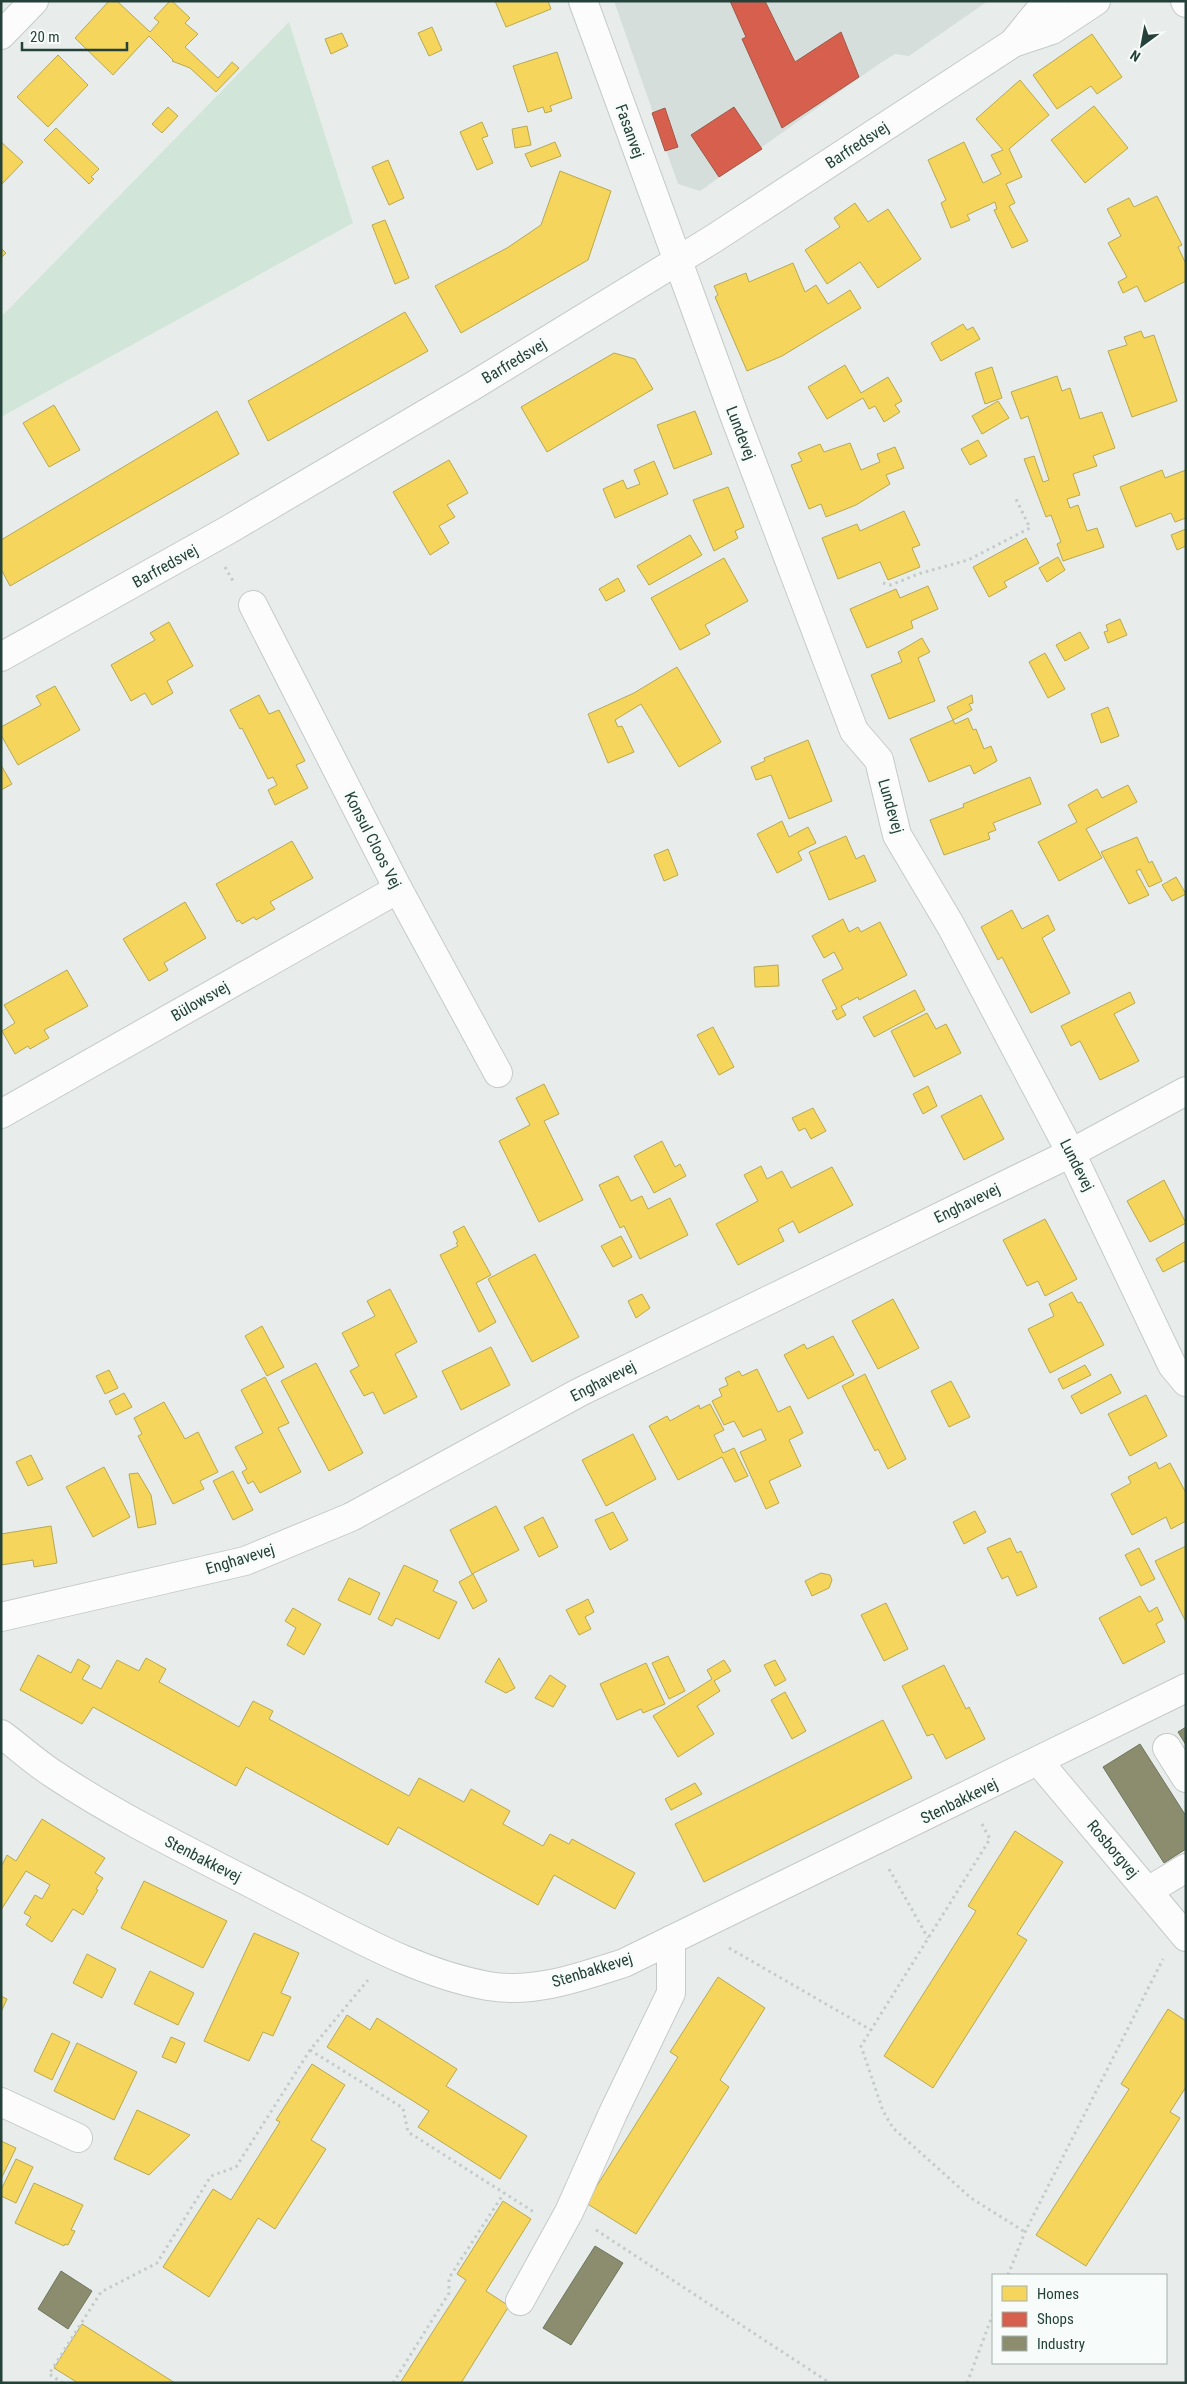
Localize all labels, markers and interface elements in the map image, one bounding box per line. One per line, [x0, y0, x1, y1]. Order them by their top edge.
scale bar [22, 20, 128, 52]
north arrow [1117, 20, 1167, 70]
text: 20 m [30, 28, 60, 46]
text: N [1127, 47, 1143, 65]
street label: Fasanvej [612, 102, 648, 160]
street label: Barfredsvej [822, 117, 892, 173]
street label: Barfredsvej [478, 334, 550, 388]
street label: Lundevej [722, 403, 760, 463]
street label: Barfredsvej [129, 540, 201, 592]
street label: Lundevej [874, 777, 908, 835]
street label: Konsul Cloos Vej [340, 788, 406, 892]
street label: Bülowsvej [168, 977, 232, 1025]
street label: Lundevej [1056, 1136, 1098, 1194]
street label: Enghavevej [931, 1179, 1003, 1227]
street label: Enghavevej [567, 1356, 639, 1406]
street label: Enghavevej [203, 1540, 277, 1578]
street label: Stenbakkevej [917, 1774, 1001, 1828]
street label: Rosborgvej [1083, 1816, 1143, 1882]
street label: Stenbakkevej [162, 1832, 244, 1886]
street label: Stenbakkevej [549, 1949, 635, 1991]
legend [992, 2274, 1167, 2364]
text: Homes [1037, 2285, 1079, 2303]
text: Shops [1037, 2310, 1074, 2328]
text: Industry [1037, 2335, 1085, 2353]

